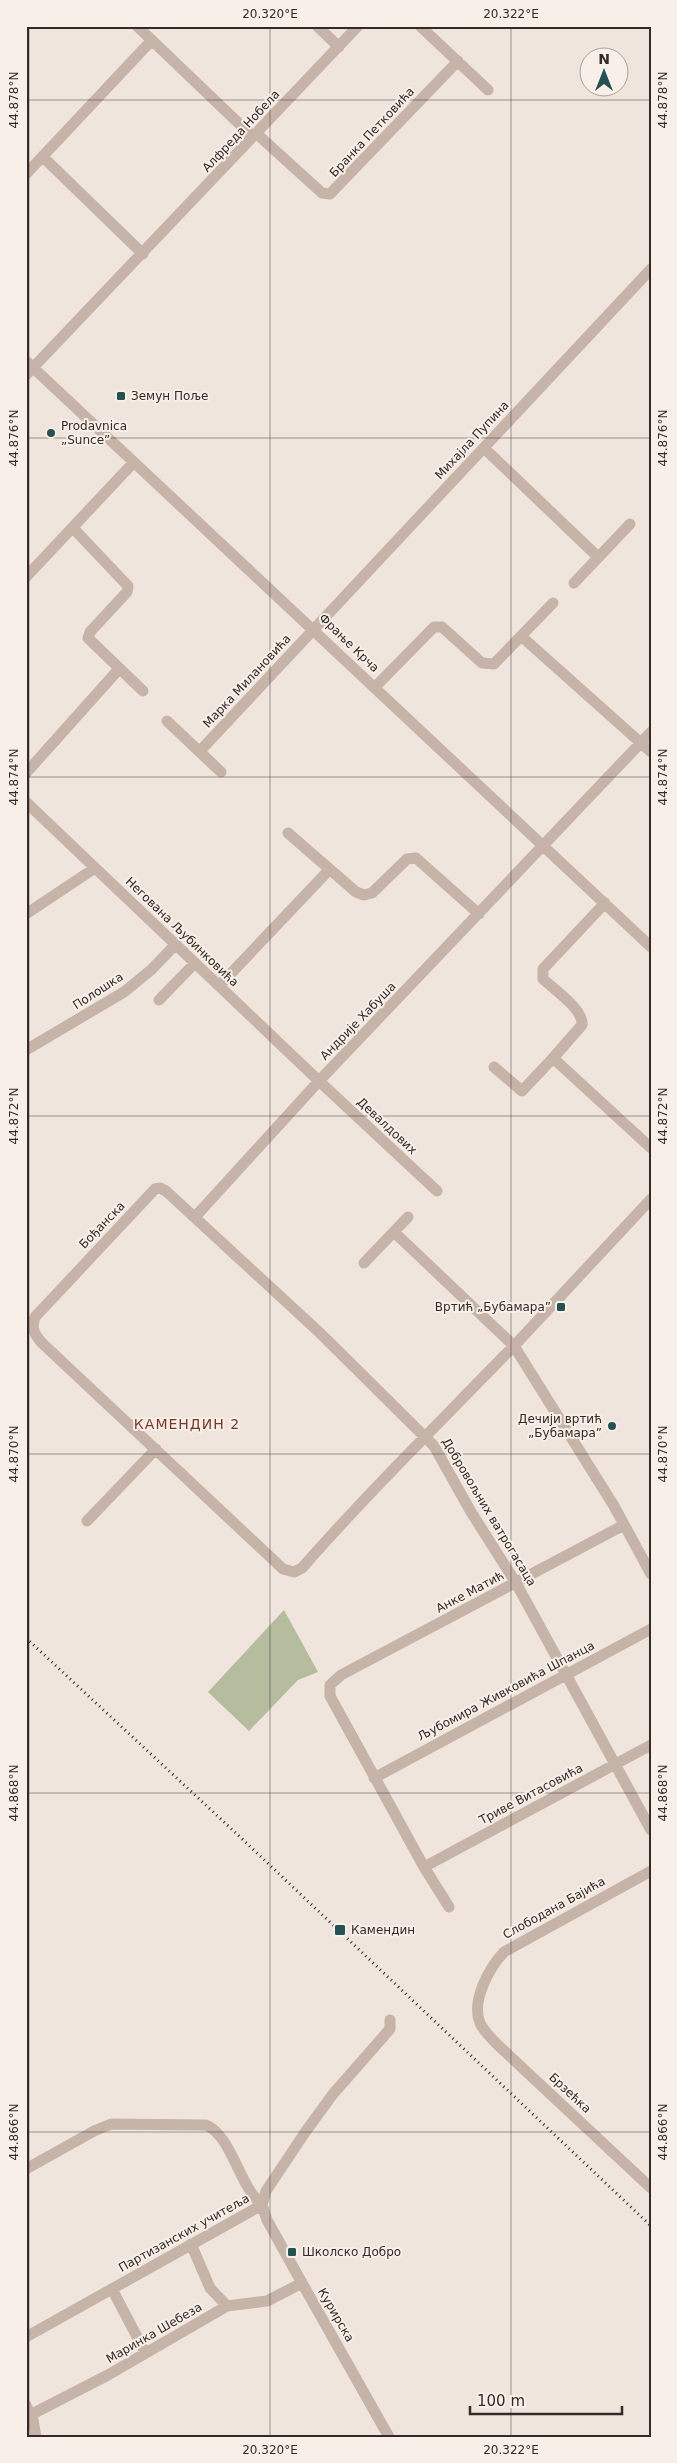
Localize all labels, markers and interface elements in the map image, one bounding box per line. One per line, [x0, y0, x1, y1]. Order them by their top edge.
text: 20.320°E [242, 7, 298, 21]
text: 20.322°E [483, 7, 539, 21]
north arrow [580, 48, 630, 98]
text: N [598, 51, 610, 67]
text: 44.878°N [7, 72, 21, 128]
text: 44.878°N [656, 72, 670, 128]
street label: Бранка Петковића [327, 84, 417, 180]
street label: Алфреда Нобела [199, 87, 283, 175]
place label: Земун Поље [131, 389, 208, 403]
marker: Земун Поље [115, 390, 127, 402]
street label: Михајла Пупина [432, 398, 512, 482]
text: 44.876°N [7, 410, 21, 466]
text: 44.876°N [656, 410, 670, 466]
place label: Prodavnica „Sunce” [61, 419, 127, 447]
marker: Prodavnica „Sunce” [45, 427, 57, 439]
street label: Фрање Крча [316, 611, 382, 675]
street label: Марка Милановића [200, 632, 294, 730]
text: 44.874°N [7, 749, 21, 805]
text: 44.874°N [656, 749, 670, 805]
street label: Негована Љубинковића [123, 874, 241, 990]
street label: Полошка [70, 970, 126, 1012]
street label: Андрије Хабуша [317, 979, 399, 1063]
text: 44.872°N [7, 1088, 21, 1144]
text: 44.872°N [656, 1088, 670, 1144]
street label: Девалдових [354, 1095, 420, 1157]
street label: Бођанска [76, 1199, 128, 1251]
place label: Вртић „Бубамара” [435, 1300, 551, 1314]
marker: Вртић „Бубамара” [555, 1301, 567, 1313]
place label: Дечији вртић „Бубамара” [518, 1412, 602, 1440]
district label: КАМЕНДИН 2 [134, 1416, 240, 1432]
marker: Дечији вртић „Бубамара” [606, 1420, 618, 1432]
text: 44.870°N [7, 1426, 21, 1482]
text: 44.870°N [656, 1426, 670, 1482]
street label: Добровољних ватрогасаца [439, 1435, 539, 1589]
street label: Анке Матић [434, 1568, 506, 1616]
street label: Љубомира Живковића Шпанца [415, 1638, 597, 1744]
street label: Триве Витасовића [476, 1761, 585, 1828]
text: 44.868°N [7, 1765, 21, 1821]
text: 44.868°N [656, 1765, 670, 1821]
street label: Слободана Бајића [500, 1874, 608, 1942]
marker: Камендин [333, 1923, 347, 1937]
place label: Камендин [351, 1923, 415, 1937]
street label: Брзећка [546, 2070, 594, 2116]
text: 44.866°N [7, 2104, 21, 2160]
text: 44.866°N [656, 2104, 670, 2160]
street label: Партизанских учитеља [116, 2191, 252, 2275]
place label: Школско Добро [302, 2245, 401, 2259]
marker: Школско Добро [286, 2246, 298, 2258]
street label: Курирска [315, 2286, 357, 2344]
street label: Маринка Шебеза [104, 2300, 204, 2366]
scale bar [470, 2383, 622, 2415]
text: 100 m [477, 2392, 525, 2410]
text: 20.320°E [242, 2443, 298, 2457]
text: 20.322°E [483, 2443, 539, 2457]

